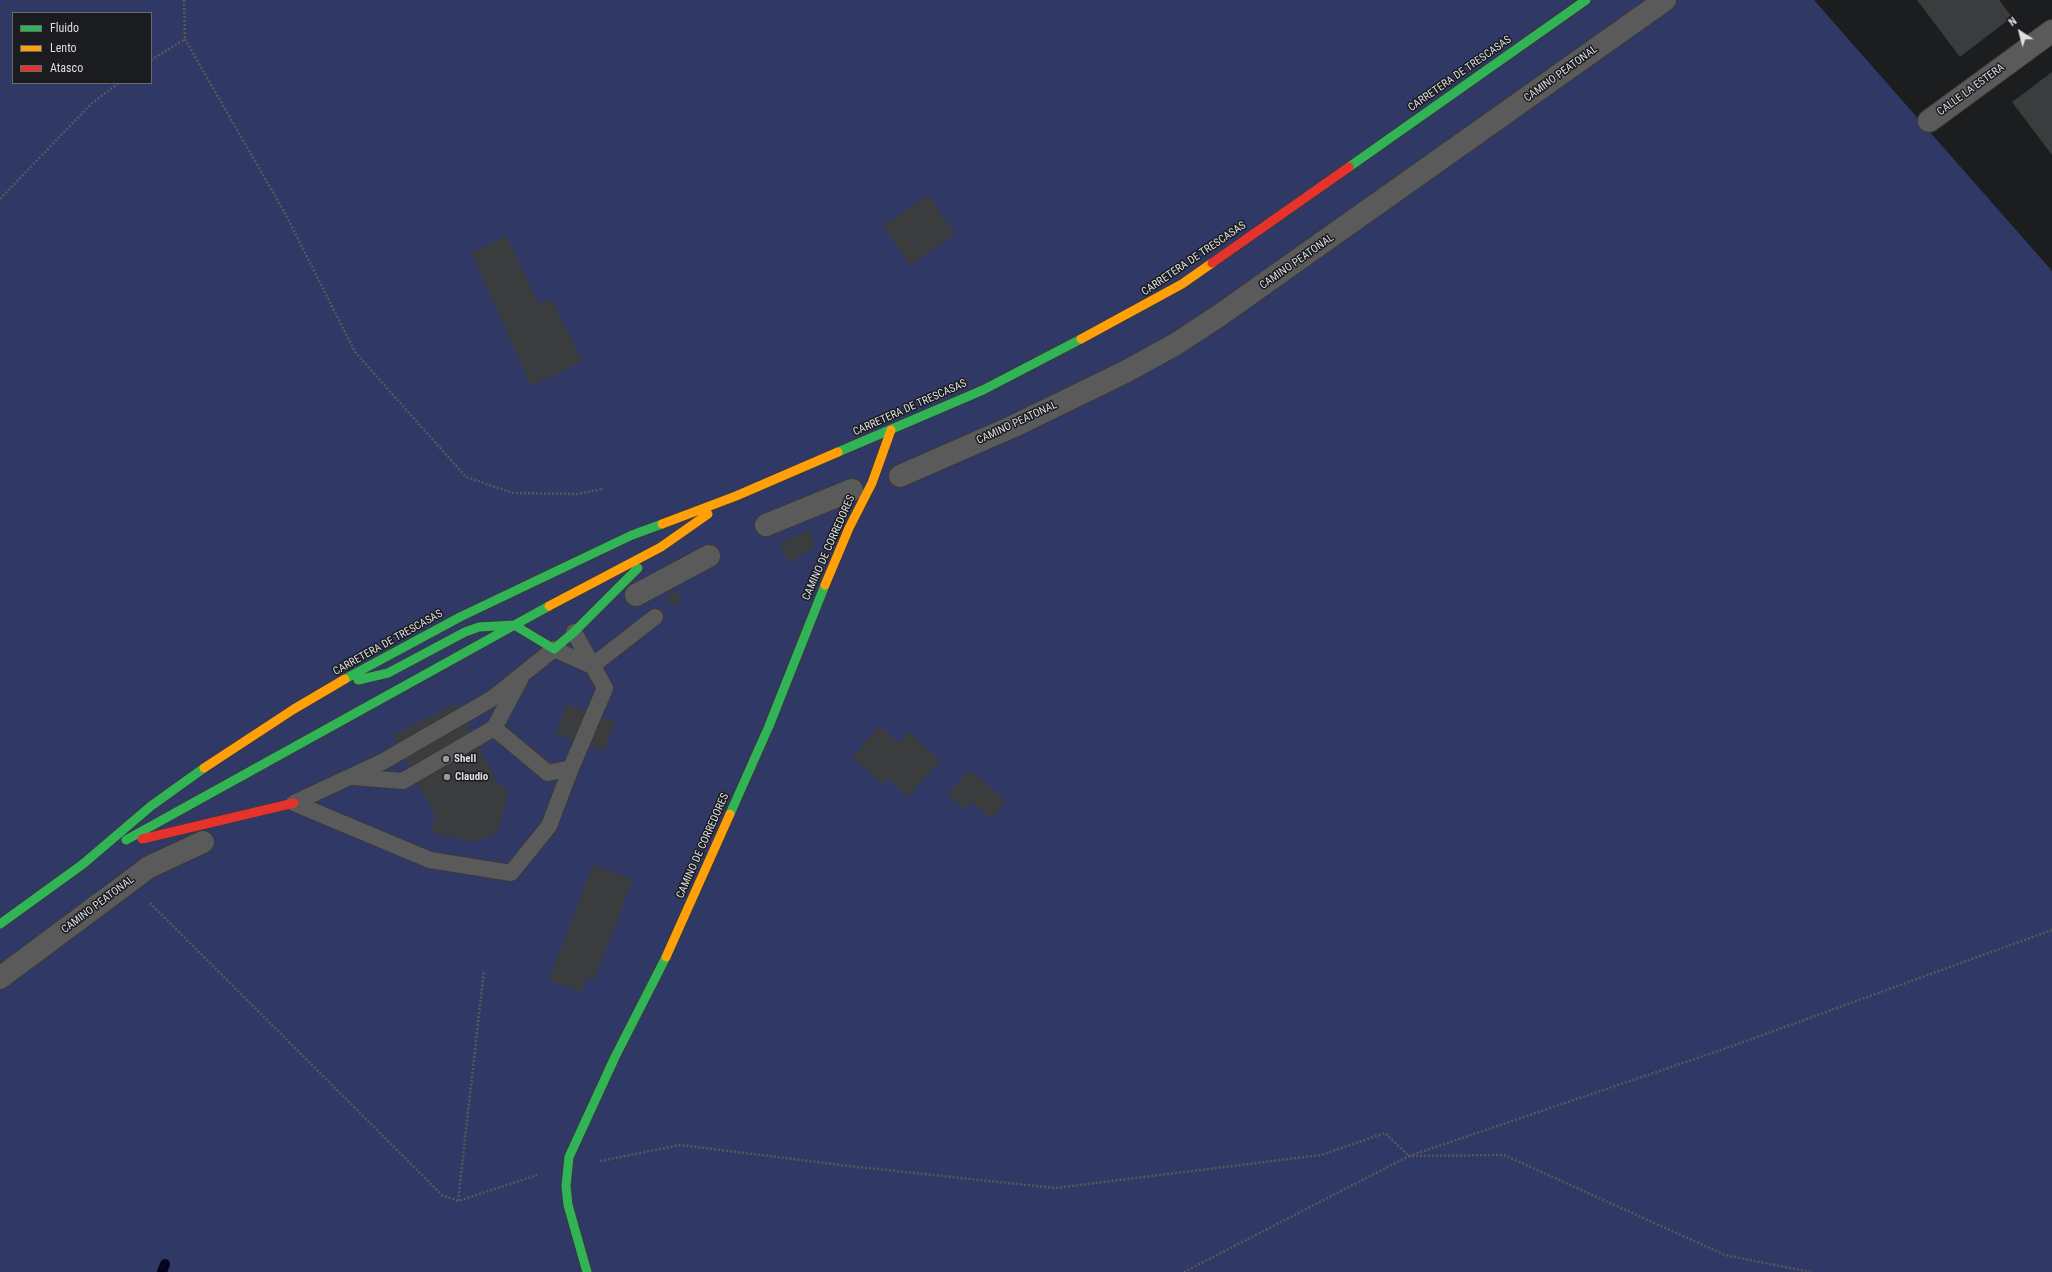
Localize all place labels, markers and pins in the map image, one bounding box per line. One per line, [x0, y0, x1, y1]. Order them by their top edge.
place label: Shell [454, 752, 476, 766]
marker: Shell [441, 754, 451, 764]
place label: Claudio [455, 770, 488, 784]
marker: Claudio [442, 772, 452, 782]

